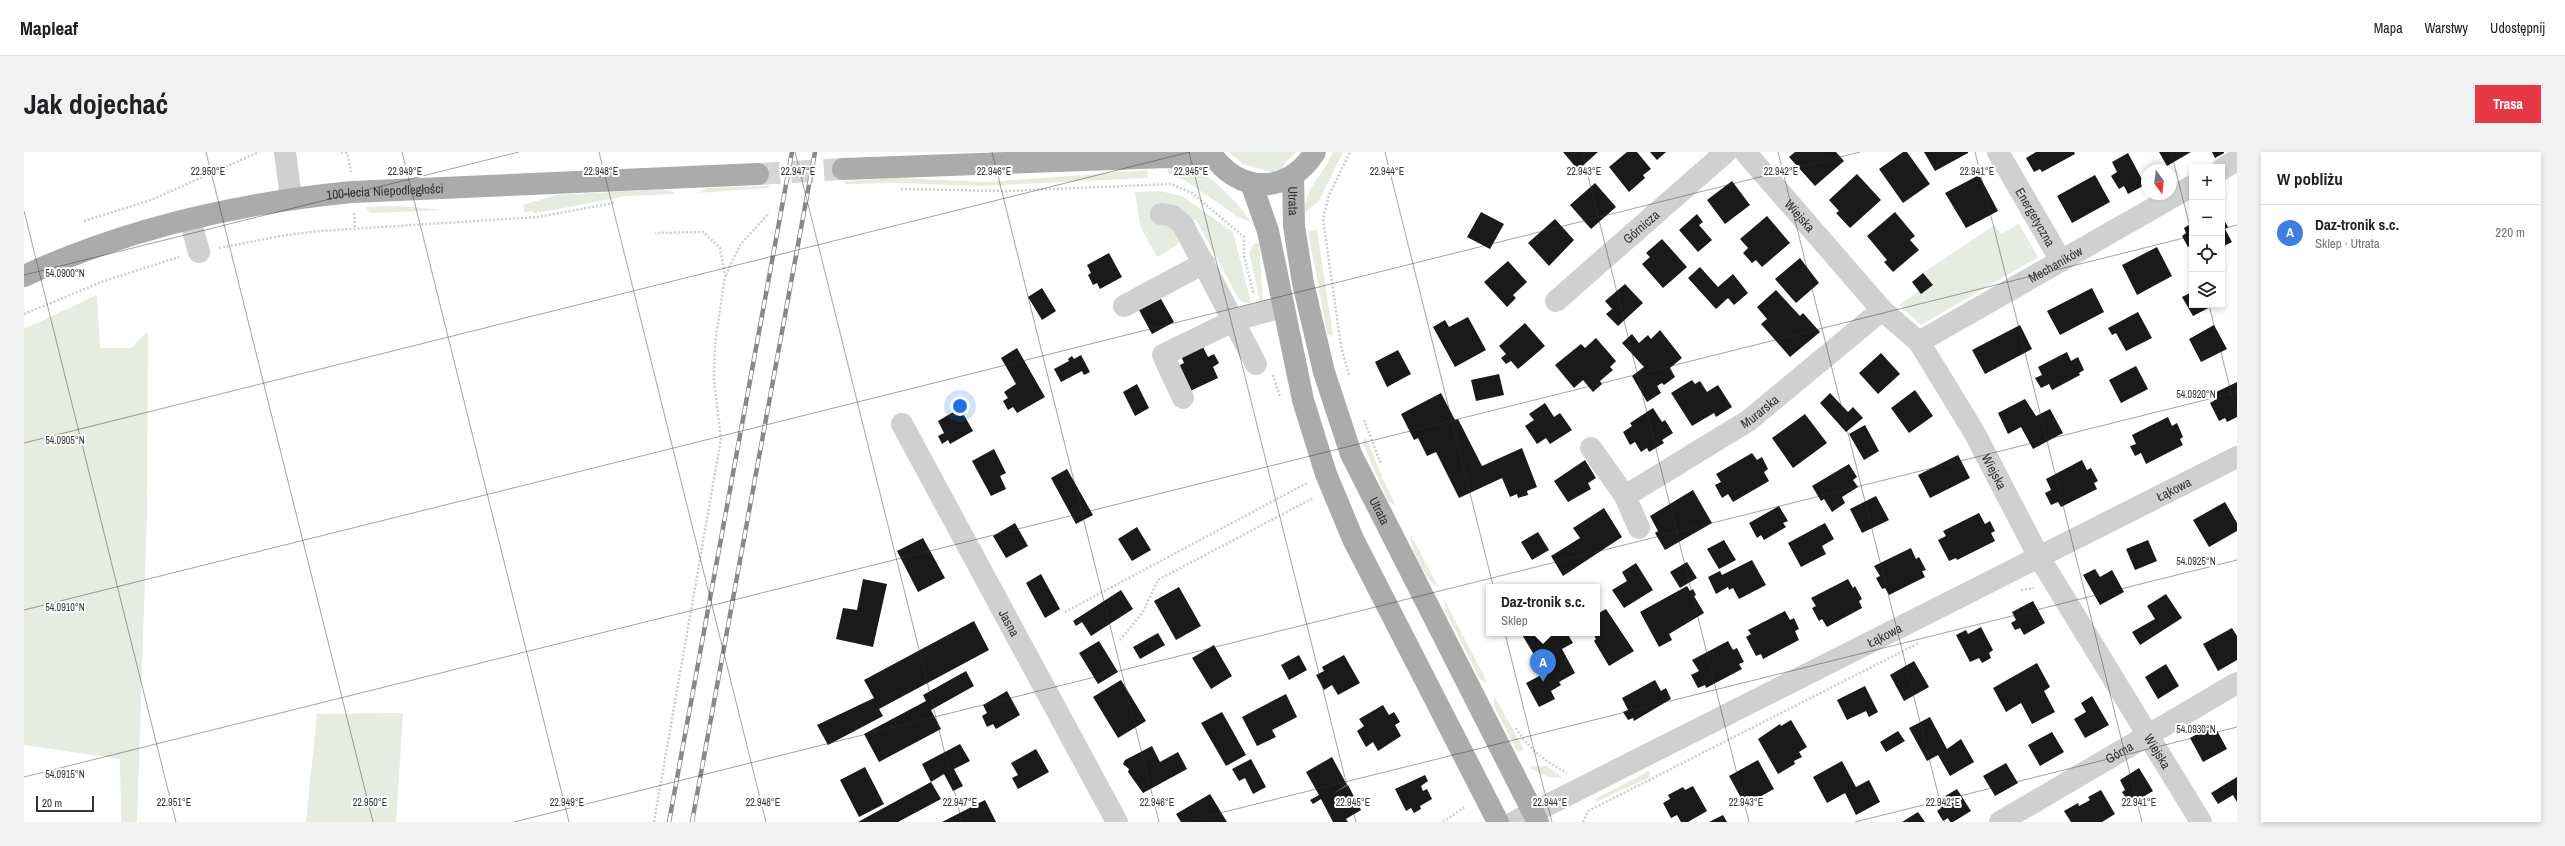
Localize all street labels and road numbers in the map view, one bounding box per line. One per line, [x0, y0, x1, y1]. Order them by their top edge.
street label: 100-lecia Niepodległości [325, 179, 444, 203]
street label: Energetyczna [2012, 184, 2059, 250]
street label: Utrata [1285, 186, 1302, 216]
street label: Wiejska [1781, 196, 1819, 235]
street label: Górnicza [1619, 206, 1663, 247]
street label: Mechaników [2025, 242, 2086, 286]
street label: Murarska [1737, 391, 1782, 432]
street label: Wiejska [1978, 451, 2011, 492]
street label: Łąkowa [2153, 473, 2194, 505]
street label: Utrata [1366, 494, 1394, 527]
street label: Jasna [995, 606, 1024, 639]
street label: Łąkowa [1864, 619, 1905, 651]
street label: Wiejska [2141, 731, 2175, 772]
street label: Górna [2102, 737, 2136, 767]

